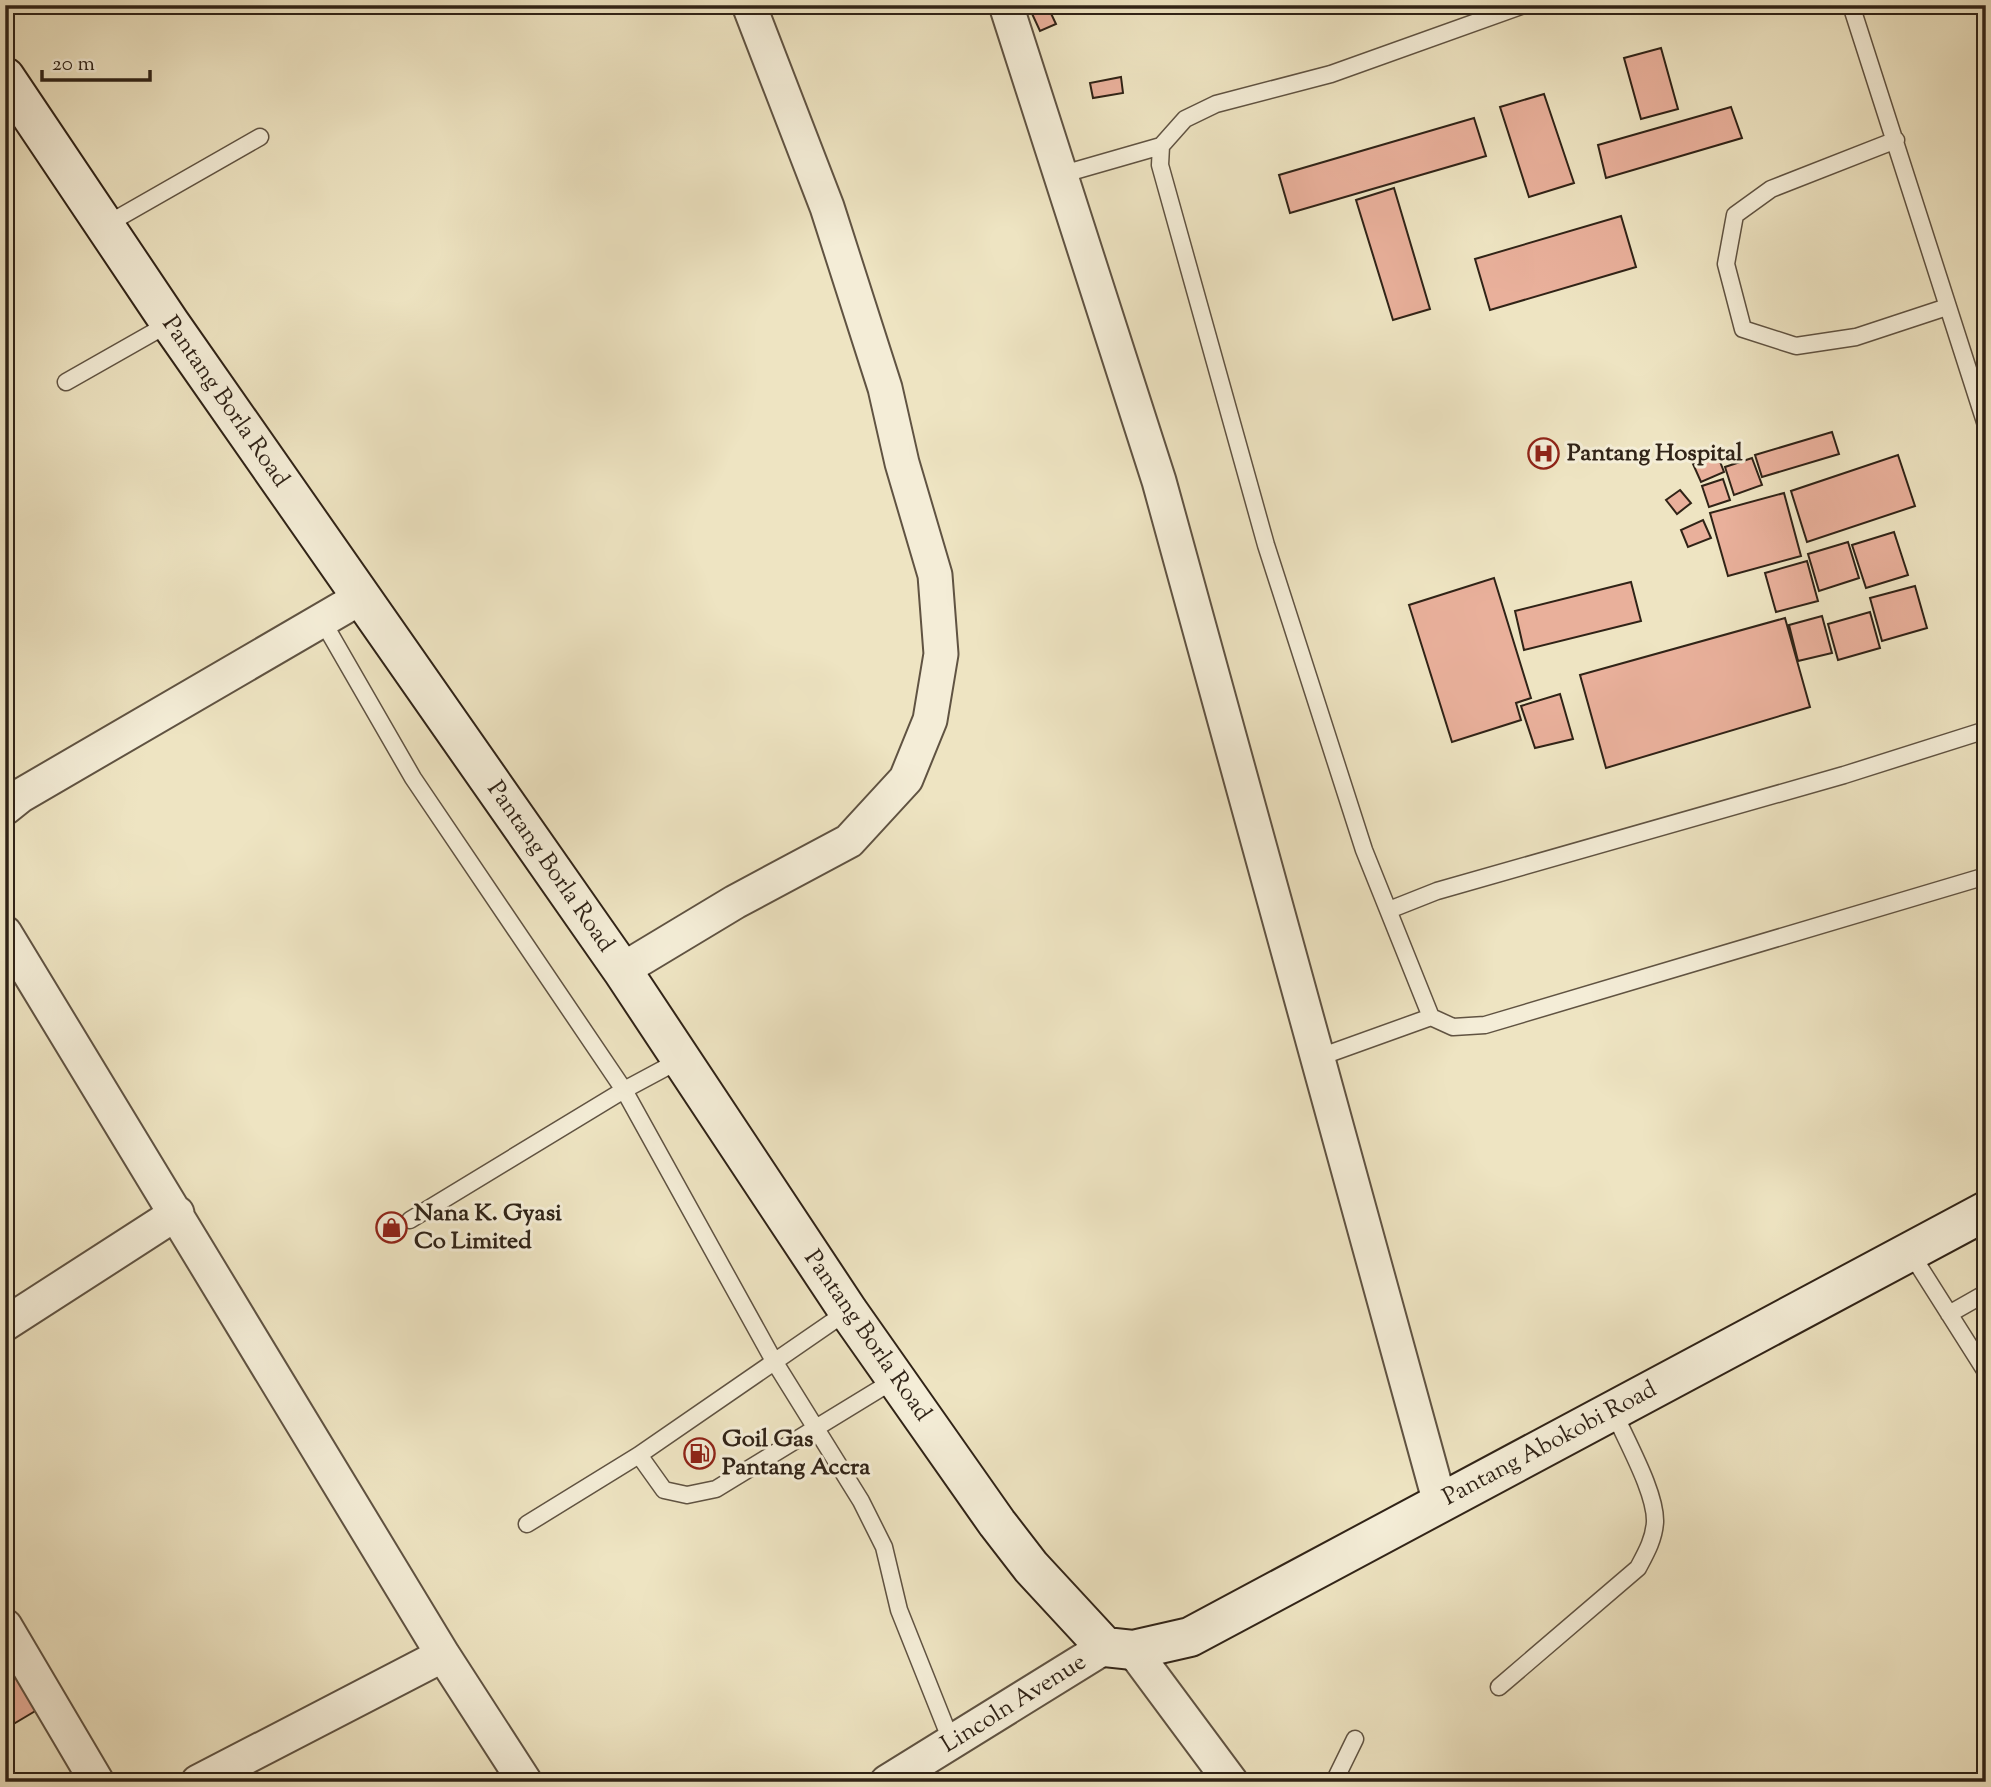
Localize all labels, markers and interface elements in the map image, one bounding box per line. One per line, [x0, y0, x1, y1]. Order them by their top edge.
scale bar [42, 38, 150, 82]
text: 20 m [52, 50, 95, 80]
street label: Pantang Borla Road [153, 309, 297, 495]
hospital icon: Pantang Hospital [1527, 437, 1561, 471]
place label: Pantang Hospital [1567, 437, 1743, 471]
street label: Pantang Borla Road [478, 774, 622, 960]
place label: Nana K. Gyasi Co Limited [414, 1197, 562, 1259]
shop icon: Nana K. Gyasi Co Limited [374, 1211, 408, 1245]
street label: Pantang Borla Road [795, 1243, 939, 1429]
street label: Pantang Abokobi Road [1437, 1373, 1664, 1515]
place label: Goil Gas Pantang Accra [722, 1423, 871, 1485]
fuel station icon: Goil Gas Pantang Accra [682, 1437, 716, 1471]
street label: Lincoln Avenue [935, 1646, 1093, 1762]

